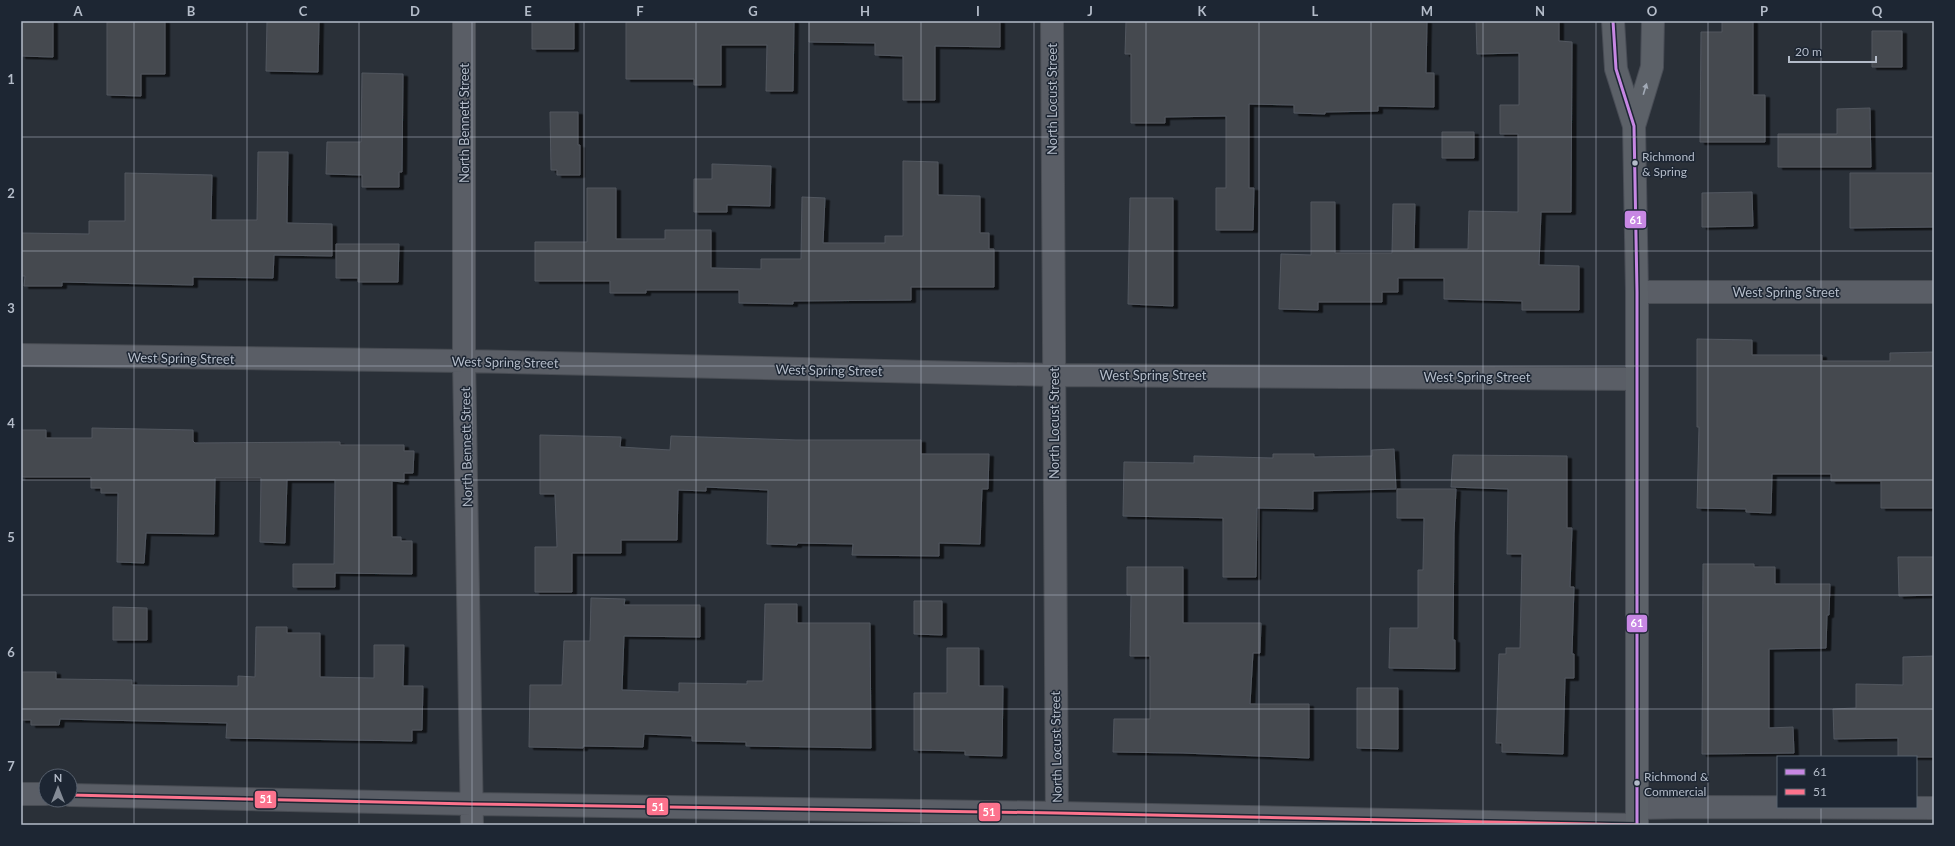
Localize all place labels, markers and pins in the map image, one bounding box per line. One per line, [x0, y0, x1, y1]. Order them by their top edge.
place label: Richmond & Spring [1642, 149, 1695, 179]
marker: Richmond & Spring [1630, 158, 1640, 168]
place label: Richmond & Commercial [1644, 769, 1709, 799]
marker: Richmond & Commercial [1632, 778, 1642, 788]

